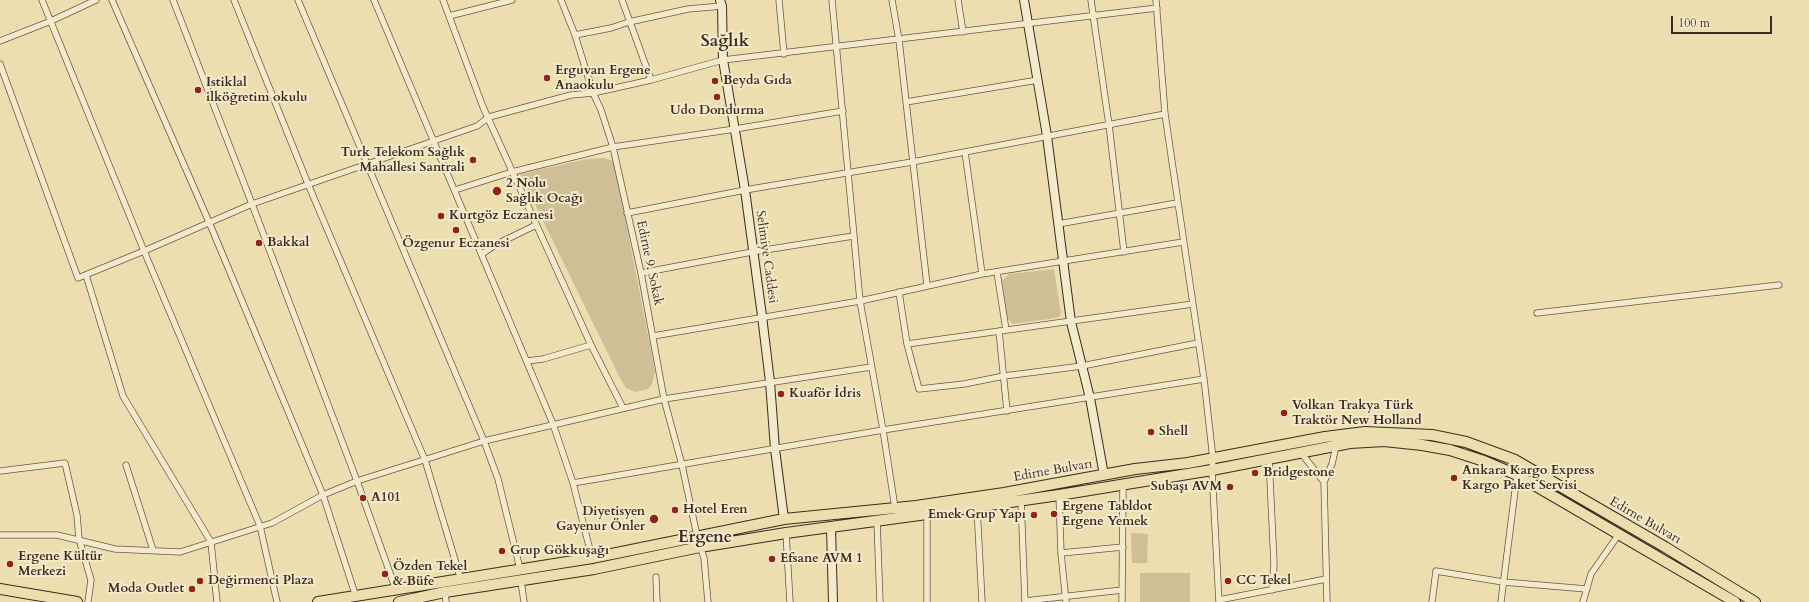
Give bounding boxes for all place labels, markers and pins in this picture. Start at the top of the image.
place label: Erguvan Ergene Anaokulu [555,63,651,94]
marker: Erguvan Ergene Anaokulu [542,73,552,83]
place label: Beyda Gıda [723,73,792,89]
place label: Istiklal ilköğretim okulu [206,75,308,106]
marker: Beyda Gıda [710,76,720,86]
marker: Istiklal ilköğretim okulu [193,85,203,95]
marker: Udo Dondurma [712,92,722,102]
place label: Udo Dondurma [670,103,764,119]
place label: Turk Telekom Sağlık Mahallesi Santrali [340,145,465,176]
marker: Turk Telekom Sağlık Mahallesi Santrali [468,155,478,165]
place label: 2 Nolu Sağlık Ocağı [506,176,583,207]
marker: 2 Nolu Sağlık Ocağı [491,185,503,197]
place label: Kurtgöz Eczanesi [449,208,553,224]
marker: Kurtgöz Eczanesi [436,211,446,221]
marker: Özgenur Eczanesi [451,225,461,235]
place label: Bakkal [267,235,309,251]
place label: Özgenur Eczanesi [402,236,510,252]
marker: Bakkal [254,238,264,248]
place label: Kuaför İdris [789,386,861,402]
marker: Kuaför İdris [776,389,786,399]
place label: Volkan Trakya Türk Traktör New Holland [1292,398,1422,429]
marker: Volkan Trakya Türk Traktör New Holland [1279,408,1289,418]
place label: Shell [1159,424,1188,440]
marker: Shell [1146,427,1156,437]
place label: Ankara Kargo Express Kargo Paket Servisi [1462,463,1594,494]
place label: Bridgestone [1263,465,1335,481]
marker: Bridgestone [1250,468,1260,478]
marker: Ankara Kargo Express Kargo Paket Servisi [1449,473,1459,483]
place label: Subaşı AVM [1151,479,1222,495]
marker: Subaşı AVM [1225,482,1235,492]
place label: A101 [371,490,401,506]
marker: A101 [358,493,368,503]
place label: Ergene Tabldot Ergene Yemek [1062,499,1152,530]
place label: Hotel Eren [683,502,748,518]
place label: Diyetisyen Gayenur Önler [556,504,645,535]
marker: Hotel Eren [670,505,680,515]
place label: Emek Grup Yapı [928,507,1026,523]
marker: Ergene Tabldot Ergene Yemek [1049,509,1059,519]
marker: Emek Grup Yapı [1029,510,1039,520]
marker: Diyetisyen Gayenur Önler [648,513,660,525]
place label: Grup Gökkuşağı [510,543,609,559]
marker: Grup Gökkuşağı [497,546,507,556]
place label: Ergene Kültür Merkezi [18,549,103,580]
place label: Efsane AVM 1 [780,551,863,567]
marker: Efsane AVM 1 [767,554,777,564]
marker: Ergene Kültür Merkezi [5,559,15,569]
place label: Özden Tekel & Büfe [393,559,467,590]
marker: Özden Tekel & Büfe [380,569,390,579]
place label: Değirmenci Plaza [208,573,314,589]
place label: CC Tekel [1236,573,1291,589]
marker: Değirmenci Plaza [195,576,205,586]
marker: CC Tekel [1223,576,1233,586]
place label: Moda Outlet [108,581,184,597]
marker: Moda Outlet [187,584,197,594]

